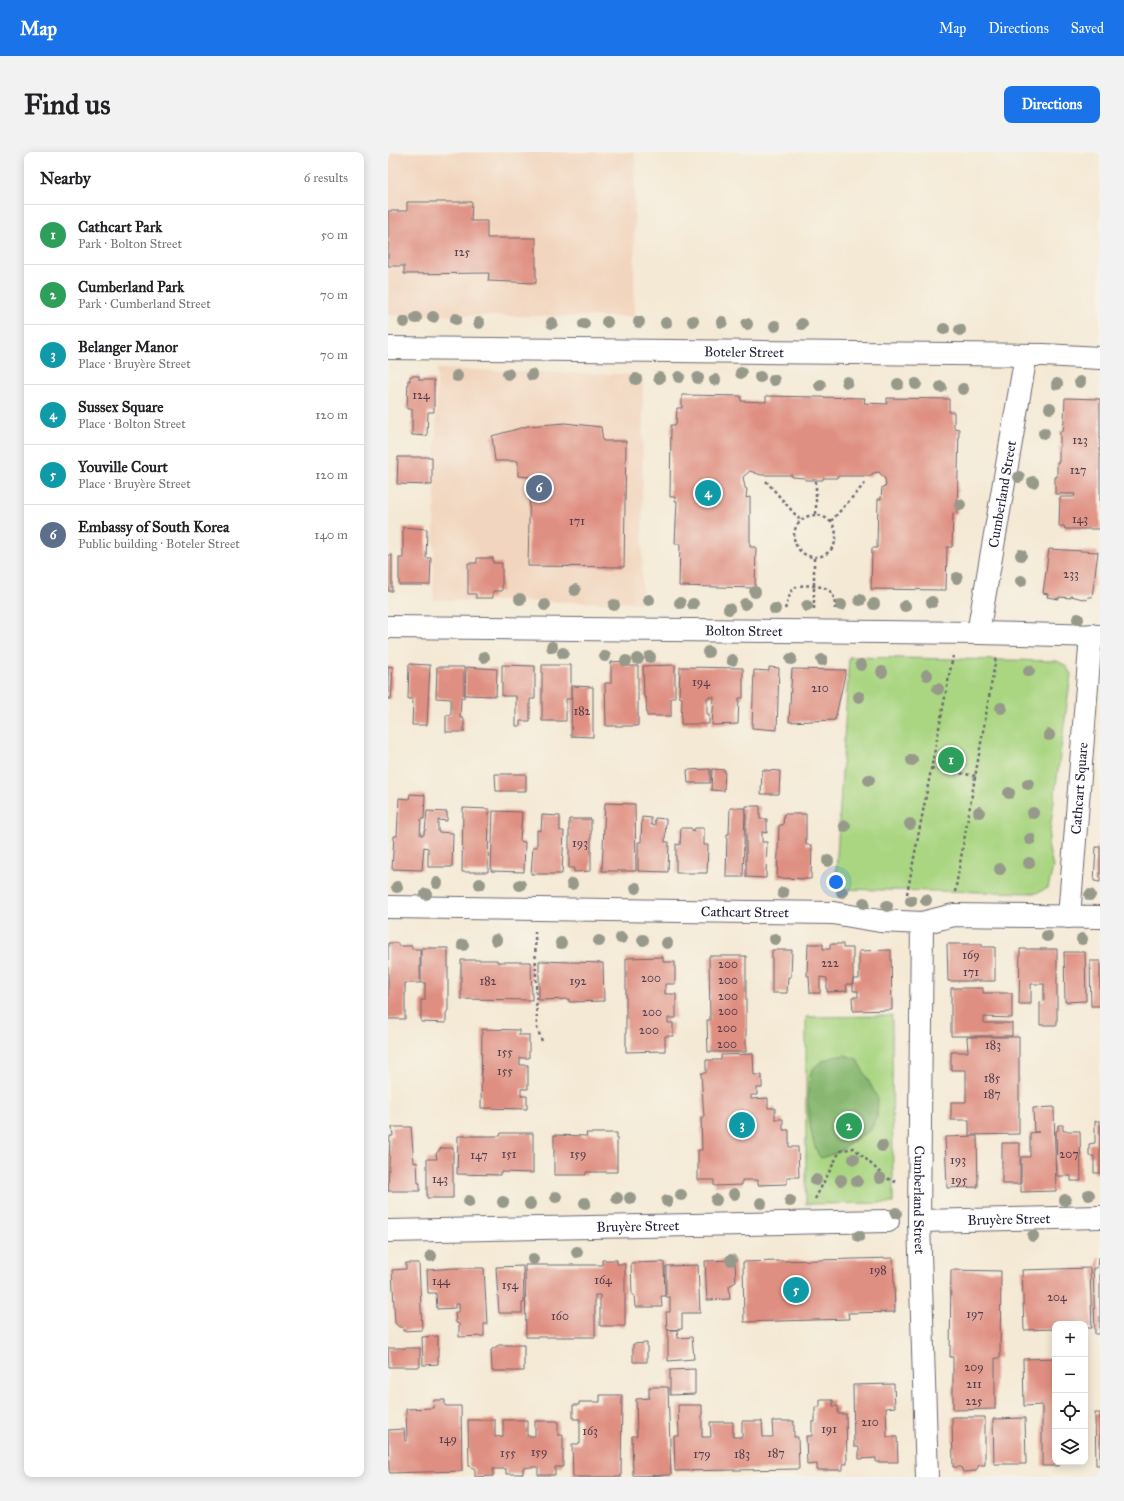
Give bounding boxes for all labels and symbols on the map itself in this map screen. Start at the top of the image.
house number: 125 [454,245,470,259]
street label: Boteler Street [704,343,784,361]
house number: 124 [412,388,430,402]
house number: 123 [1072,433,1088,447]
street label: Cumberland Street [984,439,1020,549]
house number: 127 [1070,463,1086,477]
pin: 6 [526,473,552,503]
pin: 4 [695,478,721,508]
house number: 143 [1072,512,1088,526]
house number: 171 [569,514,585,528]
house number: 233 [1063,567,1079,581]
street label: Bolton Street [705,622,783,640]
house number: 194 [692,675,710,689]
house number: 210 [811,681,829,695]
house number: 182 [573,704,591,718]
street label: Cathcart Square [1067,741,1091,835]
pin: 1 [938,745,964,775]
house number: 193 [572,836,588,850]
your location [826,872,846,892]
street label: Cathcart Street [701,903,789,921]
house number: 169 [962,948,980,962]
house number: 222 [821,956,839,970]
house number: 200 [718,957,738,971]
house number: 171 [963,965,979,979]
house number: 200 [641,971,661,985]
house number: 200 [718,973,738,987]
house number: 182 [479,974,497,988]
house number: 192 [569,974,587,988]
house number: 200 [718,989,738,1003]
house number: 200 [718,1004,738,1018]
house number: 200 [642,1005,662,1019]
house number: 200 [717,1021,737,1035]
house number: 200 [639,1023,659,1037]
house number: 200 [717,1037,737,1051]
house number: 183 [985,1038,1001,1052]
house number: 155 [497,1045,513,1059]
house number: 155 [497,1064,513,1078]
house number: 185 [984,1071,1001,1085]
house number: 187 [983,1087,1001,1101]
pin: 3 [729,1110,755,1140]
pin: 2 [836,1111,862,1141]
street label: Cumberland Street [910,1146,929,1255]
house number: 151 [502,1147,517,1161]
house number: 159 [570,1147,586,1161]
house number: 207 [1059,1147,1079,1161]
house number: 147 [470,1148,488,1162]
house number: 193 [950,1153,966,1167]
house number: 143 [432,1172,448,1186]
house number: 195 [951,1173,968,1187]
street label: Bruyère Street [967,1210,1051,1228]
street label: Bruyère Street [596,1217,680,1235]
house number: 198 [869,1263,887,1277]
house number: 164 [594,1273,612,1287]
house number: 144 [432,1274,450,1288]
pin: 5 [783,1275,809,1305]
house number: 154 [502,1278,519,1292]
house number: 204 [1047,1290,1067,1304]
house number: 197 [966,1307,984,1321]
house number: 160 [551,1309,569,1323]
house number: 209 [964,1360,984,1374]
house number: 211 [966,1377,982,1391]
house number: 225 [965,1394,983,1408]
house number: 210 [861,1415,879,1429]
house number: 191 [821,1422,837,1436]
house number: 163 [582,1424,598,1438]
house number: 149 [439,1432,457,1446]
house number: 159 [531,1445,547,1459]
house number: 155 [500,1446,516,1460]
house number: 187 [767,1446,785,1460]
house number: 179 [693,1447,711,1461]
house number: 183 [734,1447,750,1461]

